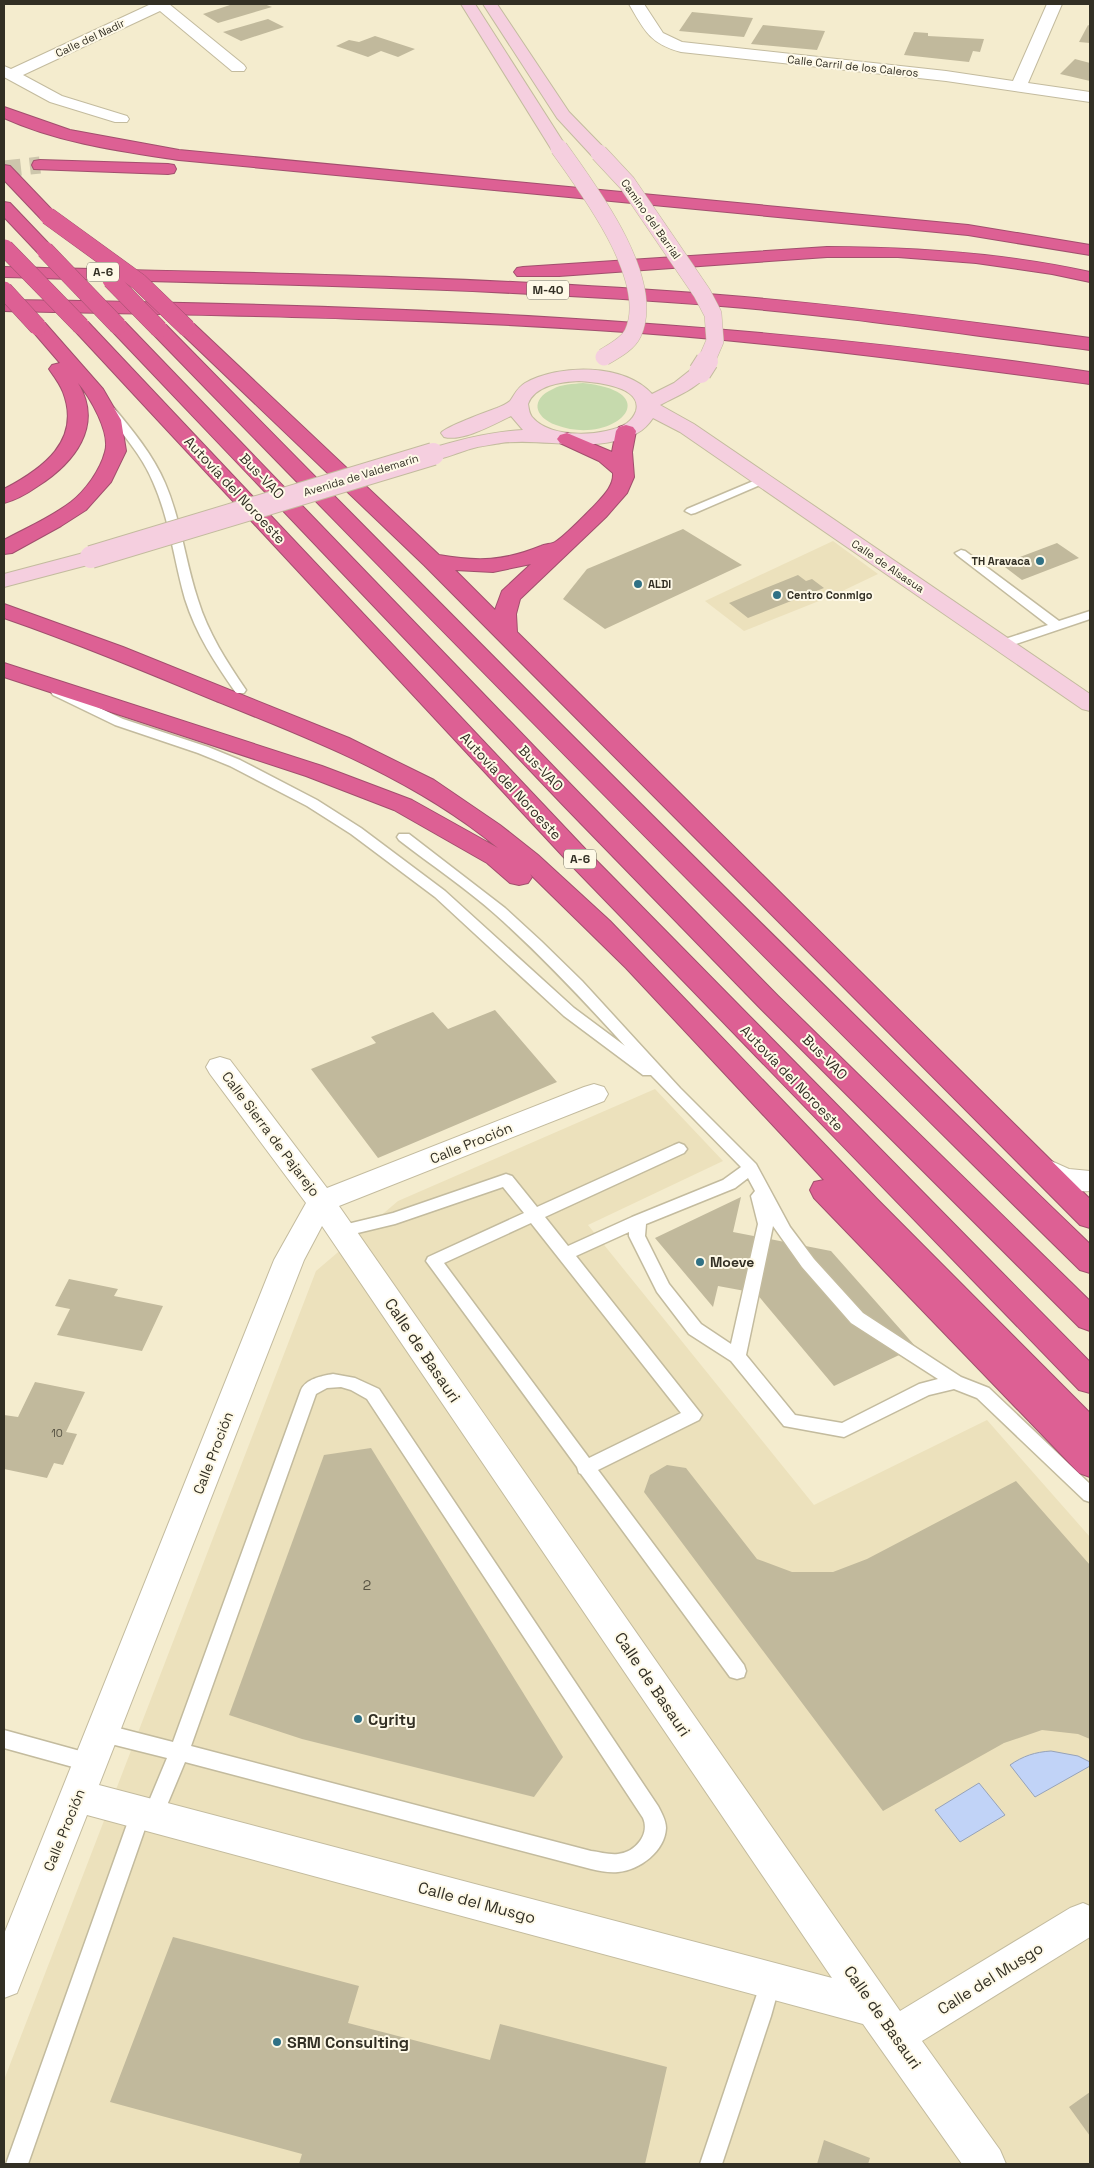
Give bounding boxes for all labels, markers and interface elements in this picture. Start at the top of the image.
street label: Calle del Nadir [53,16,127,60]
street label: Calle Carril de los Caleros [787,52,919,80]
street label: Camino del Barrial [618,176,684,262]
road number: A-6 [87,262,119,282]
road number: M-40 [527,280,569,300]
street label: Autovía del Noroeste [181,432,289,548]
street label: Bus-VAO [236,449,288,503]
street label: Avenida de Valdemarín [302,451,420,499]
street label: Calle de Alsasua [849,536,928,596]
place label: TH Aravaca [971,554,1031,568]
marker: TH Aravaca [1034,555,1046,567]
place label: ALDI [648,577,671,591]
marker: ALDI [632,578,644,590]
place label: Centro Conmigo [787,588,873,602]
marker: Centro Conmigo [771,589,783,601]
street label: Autovía del Noroeste [457,728,565,844]
street label: Bus-VAO [515,741,567,795]
road number: A-6 [564,850,596,869]
street label: Autovía del Noroeste [737,1021,847,1135]
street label: Bus-VAO [799,1031,851,1083]
street label: Calle Sierra de Pajarejo [218,1068,324,1200]
street label: Calle Proción [427,1118,515,1168]
place label: Moeve [710,1253,754,1271]
marker: Moeve [694,1256,706,1268]
street label: Calle de Basauri [380,1294,465,1407]
street label: Calle Proción [189,1409,237,1497]
house number: 10 [51,1426,63,1440]
house number: 2 [363,1576,371,1594]
street label: Calle de Basauri [610,1628,695,1741]
place label: Cyrity [368,1709,416,1730]
marker: Cyrity [352,1713,364,1725]
street label: Calle Proción [39,1786,89,1874]
street label: Calle del Musgo [416,1877,538,1928]
street label: Calle del Musgo [933,1937,1047,2019]
street label: Calle de Basauri [839,1961,926,2073]
place label: SRM Consulting [287,2032,409,2053]
marker: SRM Consulting [271,2036,283,2048]

